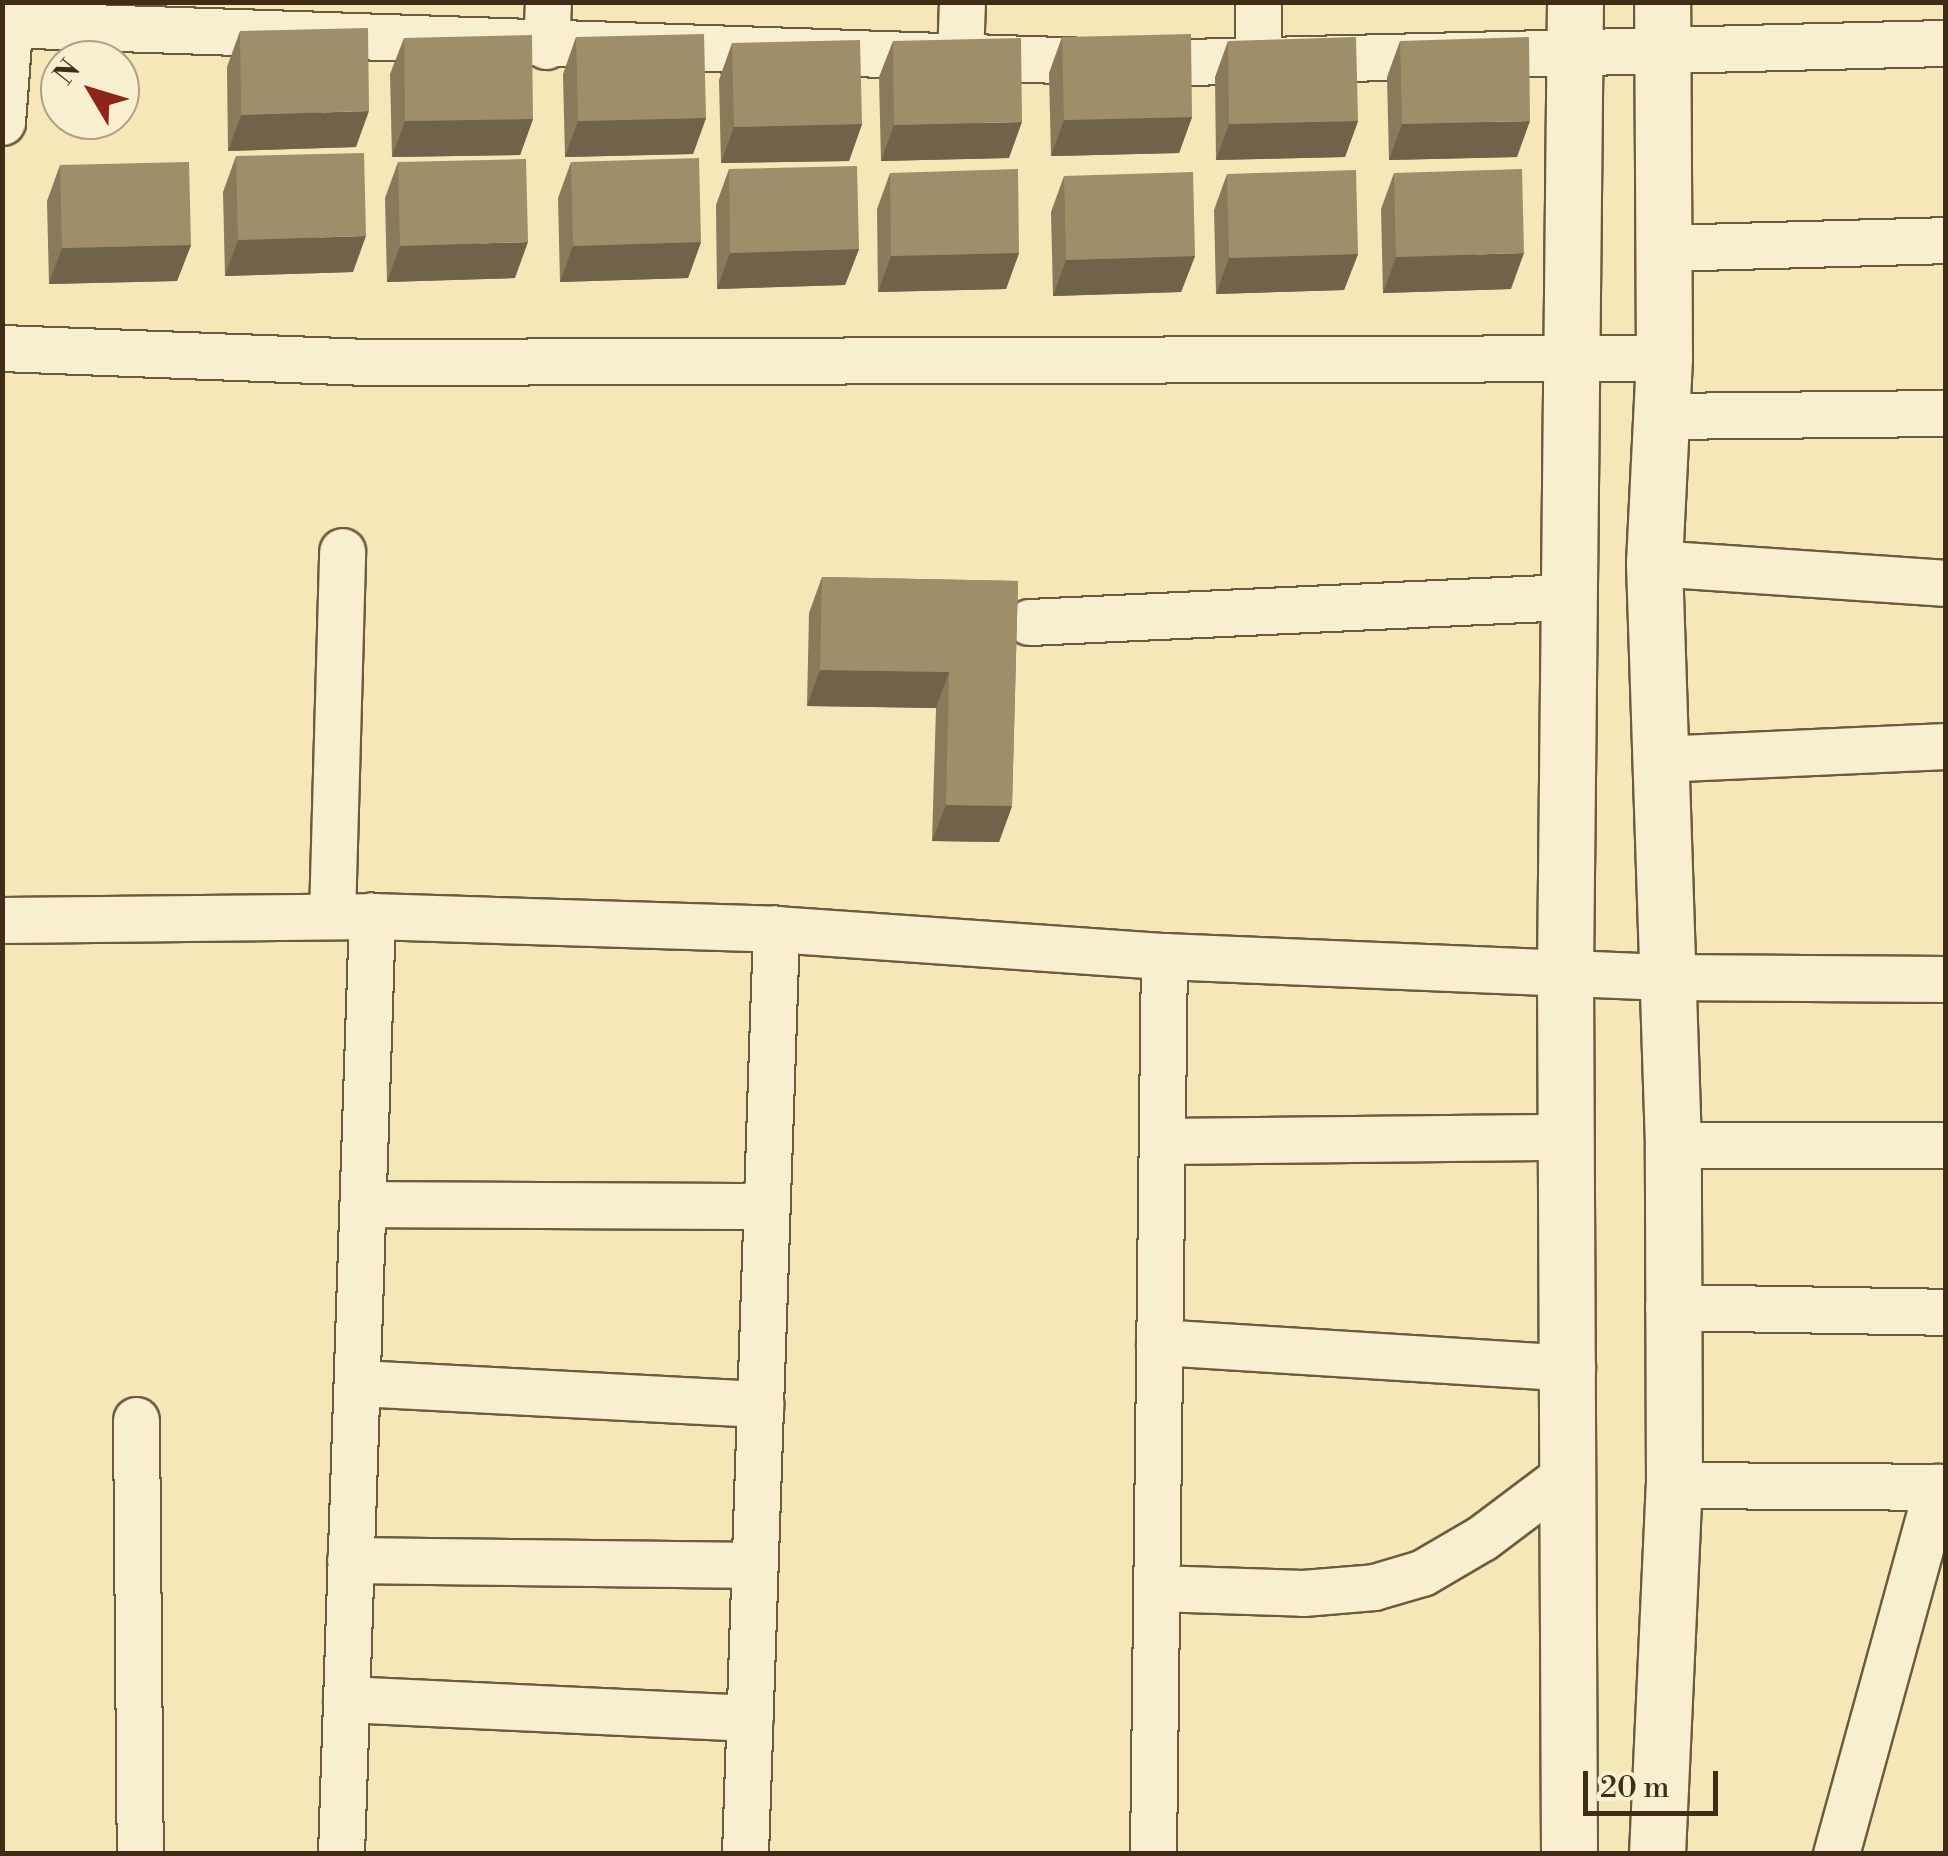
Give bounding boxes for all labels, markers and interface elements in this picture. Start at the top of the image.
north arrow [40,40,140,140]
text: N [47,53,88,92]
scale bar [1588,1751,1723,1813]
text: 20 m [1600,1769,1669,1807]

